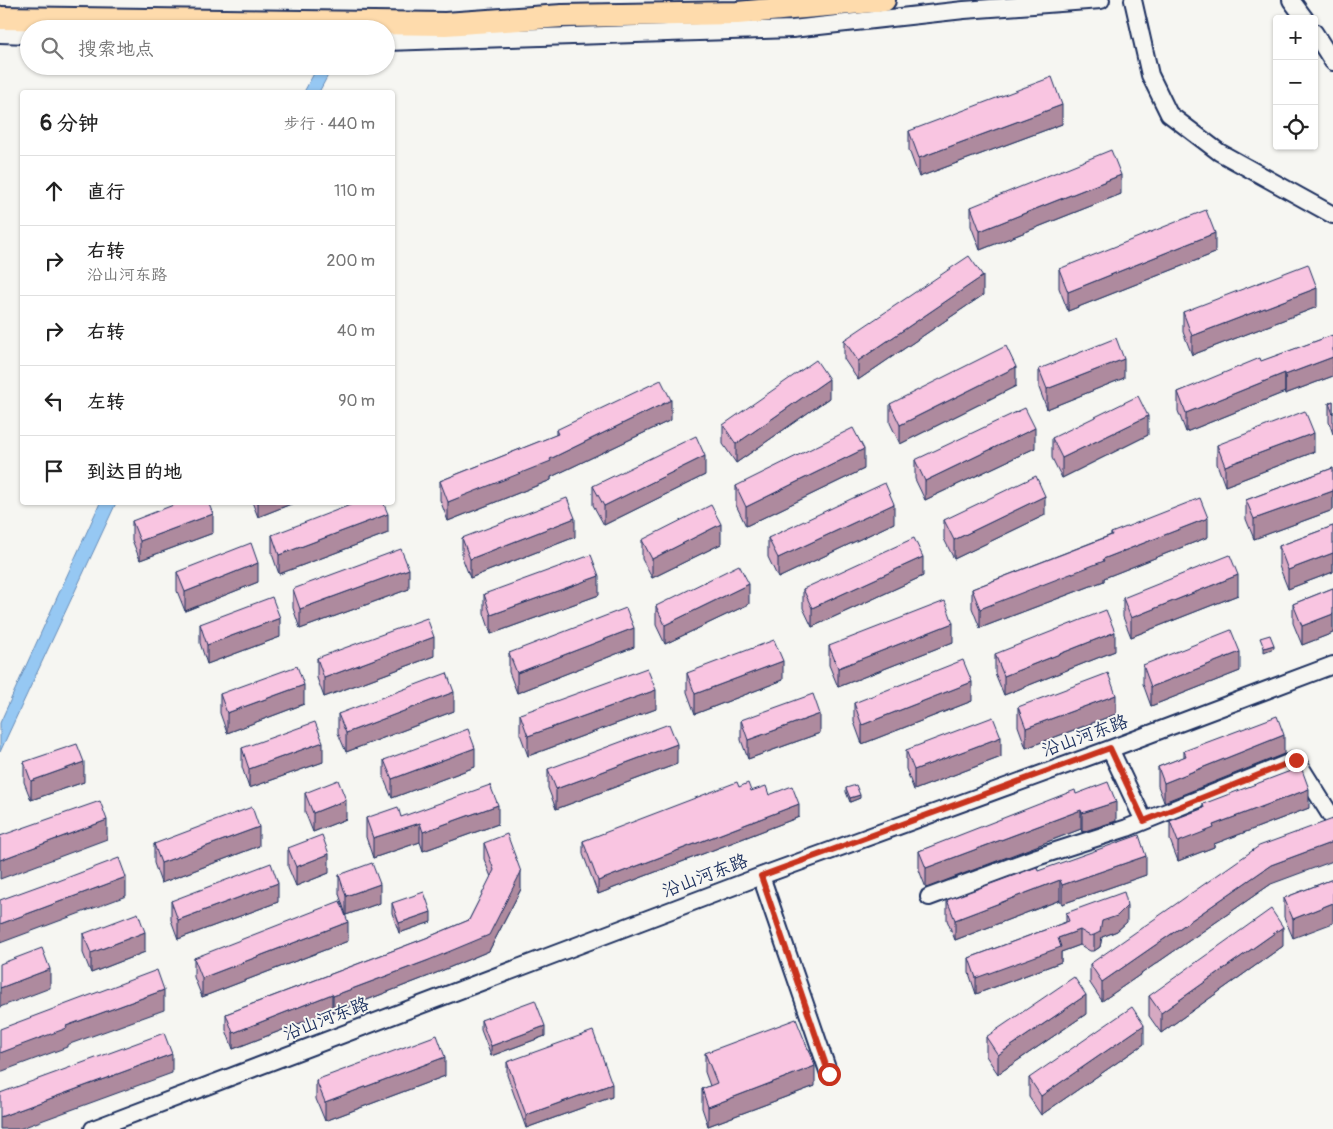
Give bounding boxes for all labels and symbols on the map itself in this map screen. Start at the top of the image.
street label: 沿山河东路 [1039,710,1131,762]
route end [1285,749,1308,772]
street label: 沿山河东路 [659,849,751,903]
street label: 沿山河东路 [280,992,372,1046]
route start [818,1063,841,1086]

